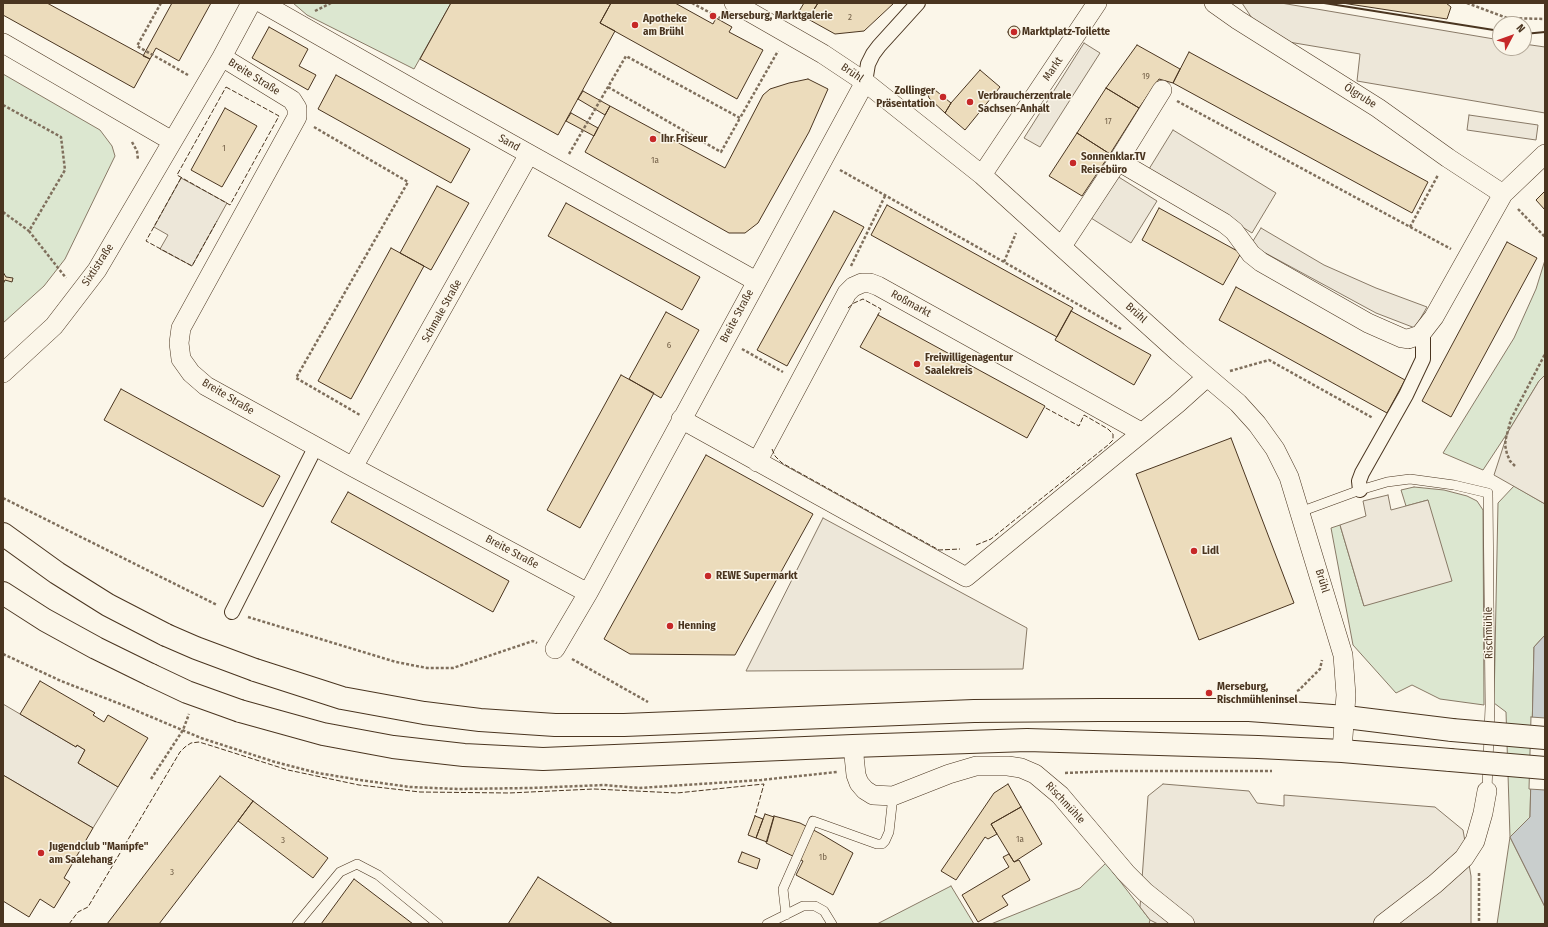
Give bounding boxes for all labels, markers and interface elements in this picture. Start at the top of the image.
place label: Merseburg, Marktgalerie [721,9,833,23]
marker: Merseburg, Marktgalerie [708,11,718,21]
place label: Apotheke am Brühl [643,12,687,38]
house number: 2 [848,12,852,22]
north arrow [1492,16,1532,56]
marker: Apotheke am Brühl [630,20,640,30]
text: N [1514,22,1528,35]
place label: Marktplatz-Toilette [1022,25,1110,39]
marker: Marktplatz-Toilette [1009,27,1019,37]
street label: Markt [1040,55,1066,83]
street label: Breite Straße [226,56,282,98]
street label: Brühl [838,61,866,85]
house number: 19 [1142,71,1150,81]
street label: Ölgrube [1341,81,1379,111]
place label: Zollinger Präsentation [876,84,935,110]
place label: Verbraucherzentrale Sachsen-Anhalt [978,89,1071,115]
marker: Zollinger Präsentation [938,92,948,102]
marker: Verbraucherzentrale Sachsen-Anhalt [965,97,975,107]
house number: 17 [1104,116,1112,126]
street label: Sand [496,132,522,154]
place label: Ihr Friseur [661,132,708,146]
marker: Ihr Friseur [648,134,658,144]
house number: 1 [222,143,226,153]
place label: Sonnenklar.TV Reisebüro [1081,150,1146,176]
house number: 1a [651,155,659,165]
marker: Sonnenklar.TV Reisebüro [1068,158,1078,168]
street label: Sixtistraße [79,241,117,289]
street label: Schmale Straße [419,277,465,345]
street label: Breite Straße [717,287,757,345]
street label: Roßmarkt [889,288,933,320]
street label: Brühl [1123,300,1149,326]
house number: 6 [667,340,671,350]
place label: Freiwilligenagentur Saalekreis [925,351,1013,377]
marker: Freiwilligenagentur Saalekreis [912,359,922,369]
street label: Breite Straße [200,376,256,418]
street label: Breite Straße [483,532,541,572]
place label: Lidl [1202,544,1219,558]
marker: Lidl [1189,546,1199,556]
street label: Brühl [1312,567,1332,595]
place label: REWE Supermarkt [716,569,798,583]
marker: REWE Supermarkt [703,571,713,581]
street label: Rischmühle [1482,607,1496,659]
place label: Henning [678,619,716,633]
marker: Henning [665,621,675,631]
place label: Merseburg, Rischmühleninsel [1217,680,1298,706]
marker: Merseburg, Rischmühleninsel [1204,688,1214,698]
street label: Rischmühle [1042,779,1088,827]
house number: 1a [1016,834,1024,844]
house number: 3 [281,835,285,845]
place label: Jugendclub "Mampfe" am Saalehang [49,840,148,866]
marker: Jugendclub "Mampfe" am Saalehang [36,848,46,858]
house number: 1b [819,852,827,862]
house number: 3 [170,867,174,877]

